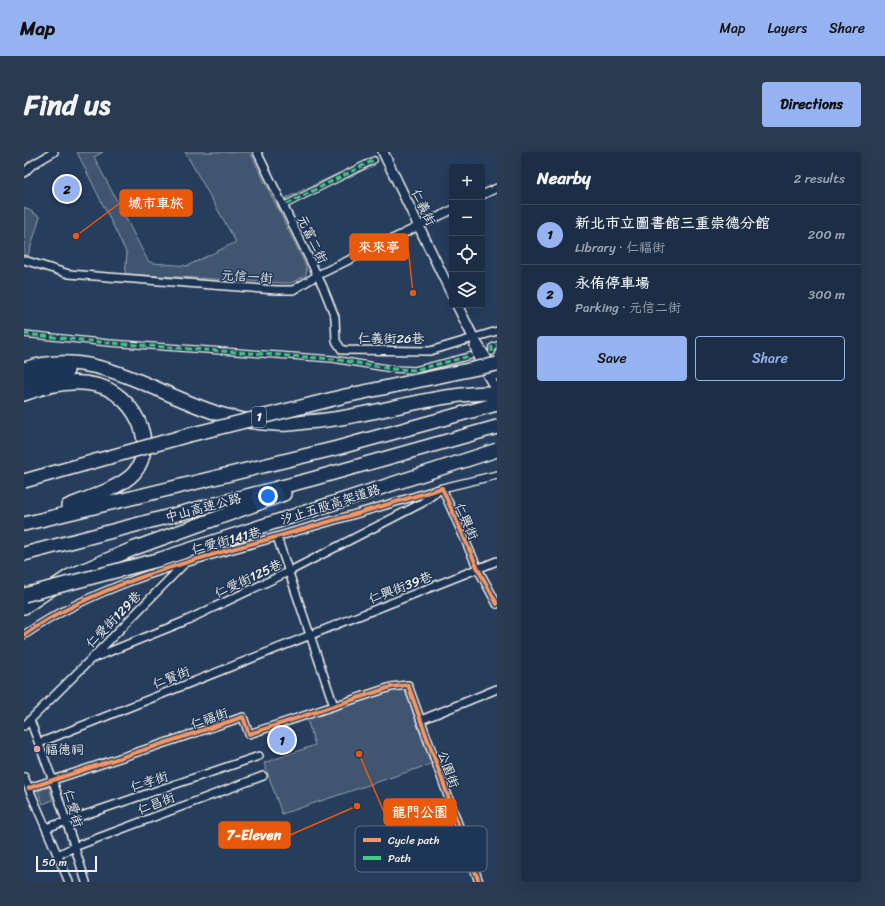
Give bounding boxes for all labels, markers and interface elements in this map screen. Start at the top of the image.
text: Map [20,12,55,45]
text: Map [720,16,745,41]
text: Layers [767,16,807,41]
text: Share [829,16,865,41]
text: Find us [24,80,111,129]
button: Directions [762,82,861,127]
text: Nearby [537,163,591,193]
map controls [449,164,485,308]
button: + [449,164,485,200]
text: 2 results [794,167,845,190]
pin: 2 [54,174,80,204]
street label: 仁義街 [405,185,442,230]
callout: 城市車旅 [120,190,192,216]
text: 城市車旅 [128,191,184,216]
button: − [449,200,485,236]
text: 新北市立圖書館三重崇德分館 [575,210,770,236]
street label: 元富二街 [291,211,334,268]
text: 1 [547,223,553,246]
text: 200 m [808,223,845,246]
callout: 來來亭 [350,234,408,260]
text: 來來亭 [358,235,400,260]
button: locate [449,236,485,272]
text: Library · 仁福街 [575,236,665,259]
street label: 元信一街 [220,263,274,290]
text: 永侑停車場 [575,270,650,296]
button: layers [449,272,485,308]
text: 2 [546,283,554,306]
text: 300 m [808,283,845,306]
text: Parking · 元信二街 [575,296,681,319]
street label: 仁義街26巷 [358,327,424,350]
button: Save [537,336,687,381]
button: Share [695,336,845,381]
road number: 1 [252,407,266,427]
street label: 汐止五股高架道路 [277,477,383,531]
street label: 中山高速公路 [162,486,244,529]
your location [258,486,278,506]
street label: 仁興街 [448,499,485,544]
street label: 仁愛街141巷 [189,520,264,561]
street label: 仁愛街125巷 [210,553,286,604]
street label: 仁興街39巷 [365,565,436,610]
street label: 仁愛街129巷 [80,585,147,654]
street label: 仁賢街 [149,660,194,695]
street label: 仁福街 [187,701,231,736]
pin: 1 [269,725,295,755]
place label: 福德祠 [45,738,84,761]
marker: 福德祠 [32,744,42,754]
street label: 公園街 [431,747,466,791]
street label: 仁孝街 [127,765,171,798]
street label: 仁愛街 [57,786,90,830]
street label: 仁昌街 [134,786,179,821]
callout: 龍門公園 [384,799,456,825]
text: 龍門公園 [392,800,448,825]
callout: 7-Eleven [219,822,290,848]
text: 7-Eleven [227,823,282,848]
legend [355,826,487,872]
text: Cycle path [388,831,440,850]
text: Path [388,849,411,868]
text: 50 m [42,853,67,872]
scale bar [36,854,97,873]

